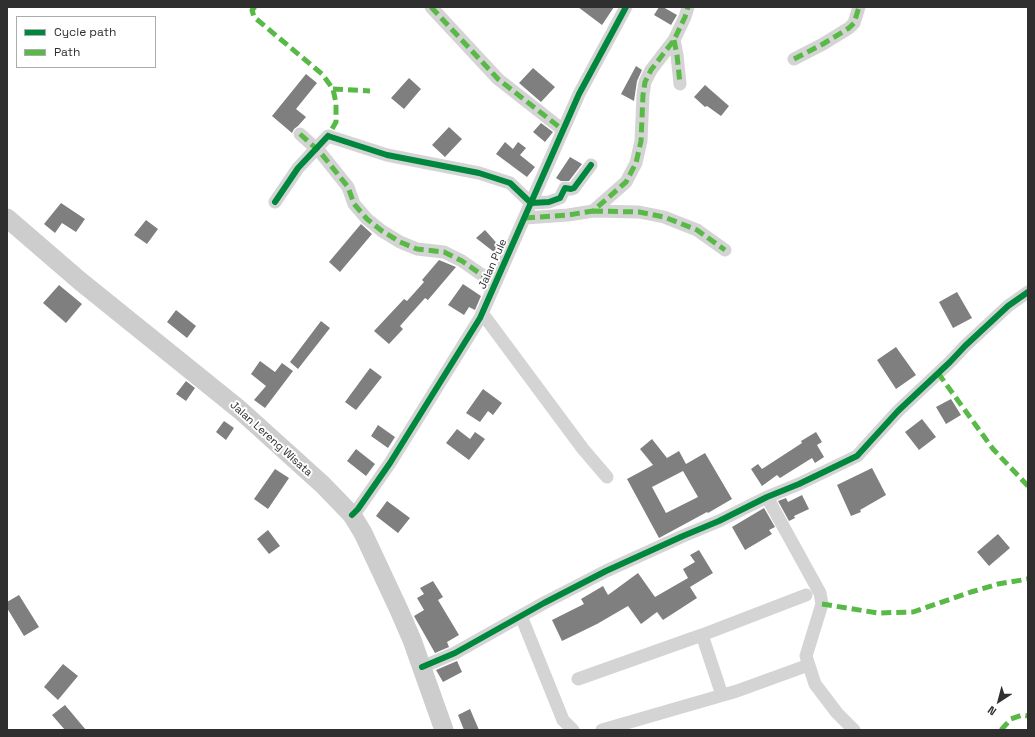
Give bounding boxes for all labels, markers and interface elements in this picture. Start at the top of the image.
legend [16,16,156,68]
text: Cycle path [54,24,116,40]
text: Path [54,44,80,60]
street label: Jalan Pule [476,237,510,291]
street label: Jalan Lereng Wisata [227,399,315,479]
north arrow [979,681,1019,721]
text: N [985,703,999,719]

